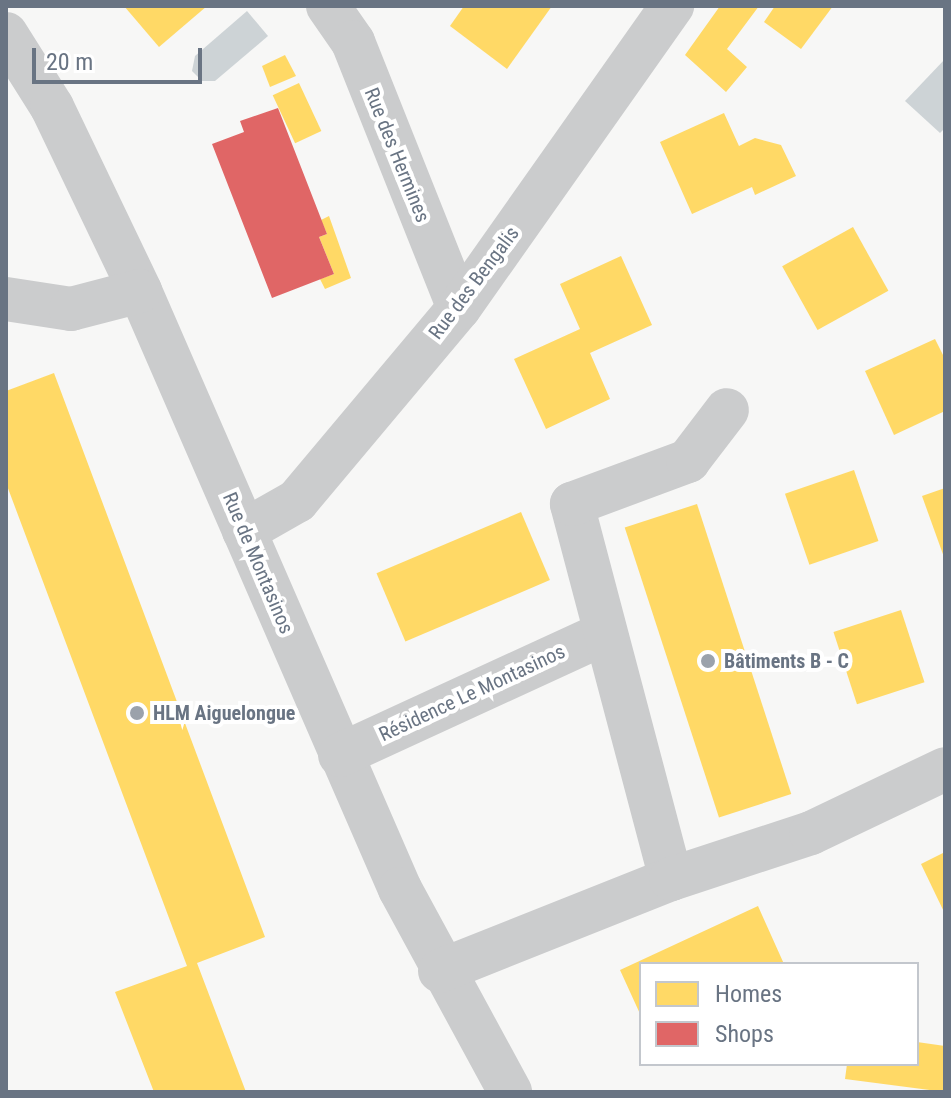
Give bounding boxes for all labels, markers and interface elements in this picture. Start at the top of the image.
scale bar [36,32,206,82]
text: 20 m [46,48,93,76]
street label: Rue des Hermines [359,84,435,226]
street label: Rue des Bengalis [424,222,524,344]
street label: Rue de Montasinos [217,489,299,637]
street label: Résidence Le Montasinos [375,639,569,747]
place label: Bâtiments B - C [724,649,849,673]
marker: Bâtiments B - C [699,652,717,670]
place label: HLM Aiguelongue [153,701,295,725]
marker: HLM Aiguelongue [128,704,146,722]
legend [639,962,919,1066]
text: Homes [715,980,782,1008]
text: Shops [715,1020,774,1048]

